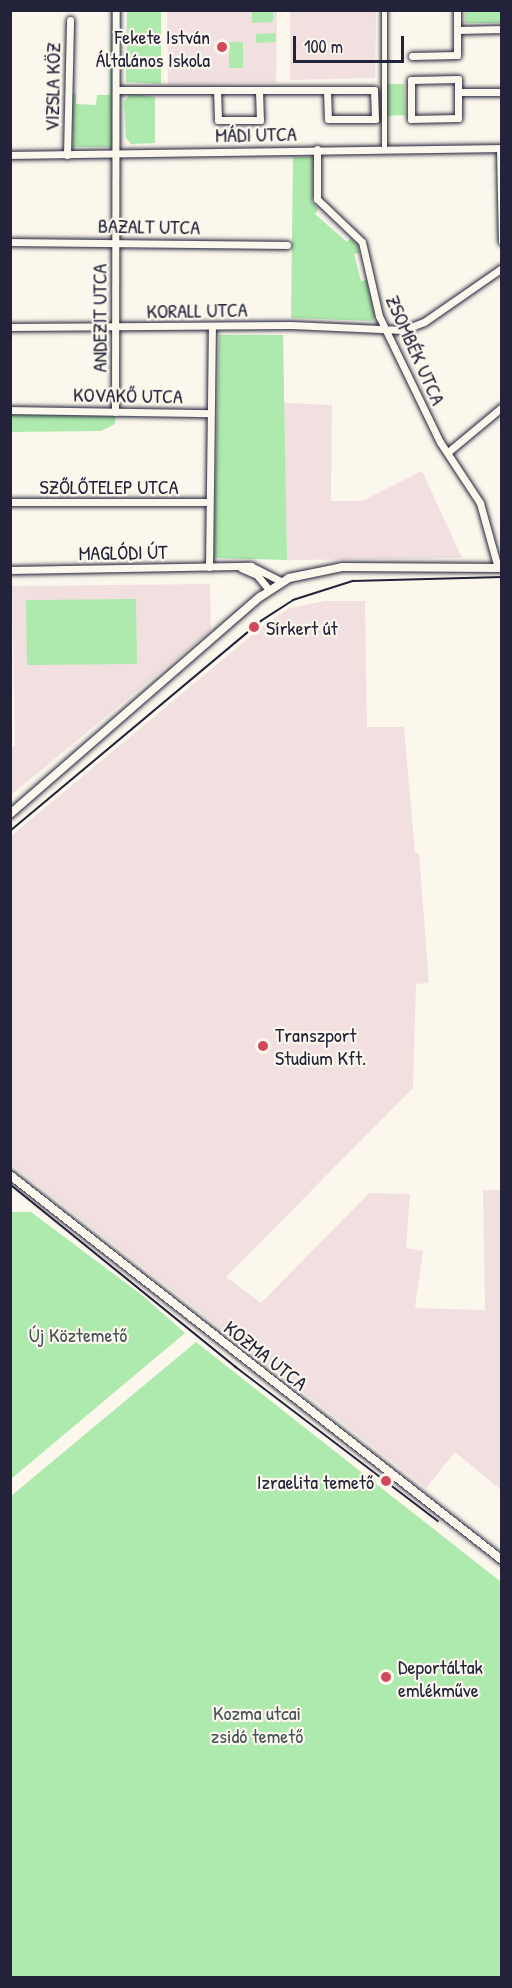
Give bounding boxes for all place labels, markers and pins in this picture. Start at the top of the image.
place label: Fekete István Általános Iskola [96,24,210,71]
marker: Fekete István Általános Iskola [215,40,229,54]
place label: Sírkert út [266,615,338,639]
marker: Sírkert út [247,620,261,634]
place label: Transzport Studium Kft. [275,1022,366,1069]
marker: Transzport Studium Kft. [256,1039,270,1053]
place label: Izraelita temető [257,1469,374,1493]
marker: Izraelita temető [379,1474,393,1488]
place label: Deportáltak emlékműve [398,1654,483,1701]
marker: Deportáltak emlékműve [379,1670,393,1684]

